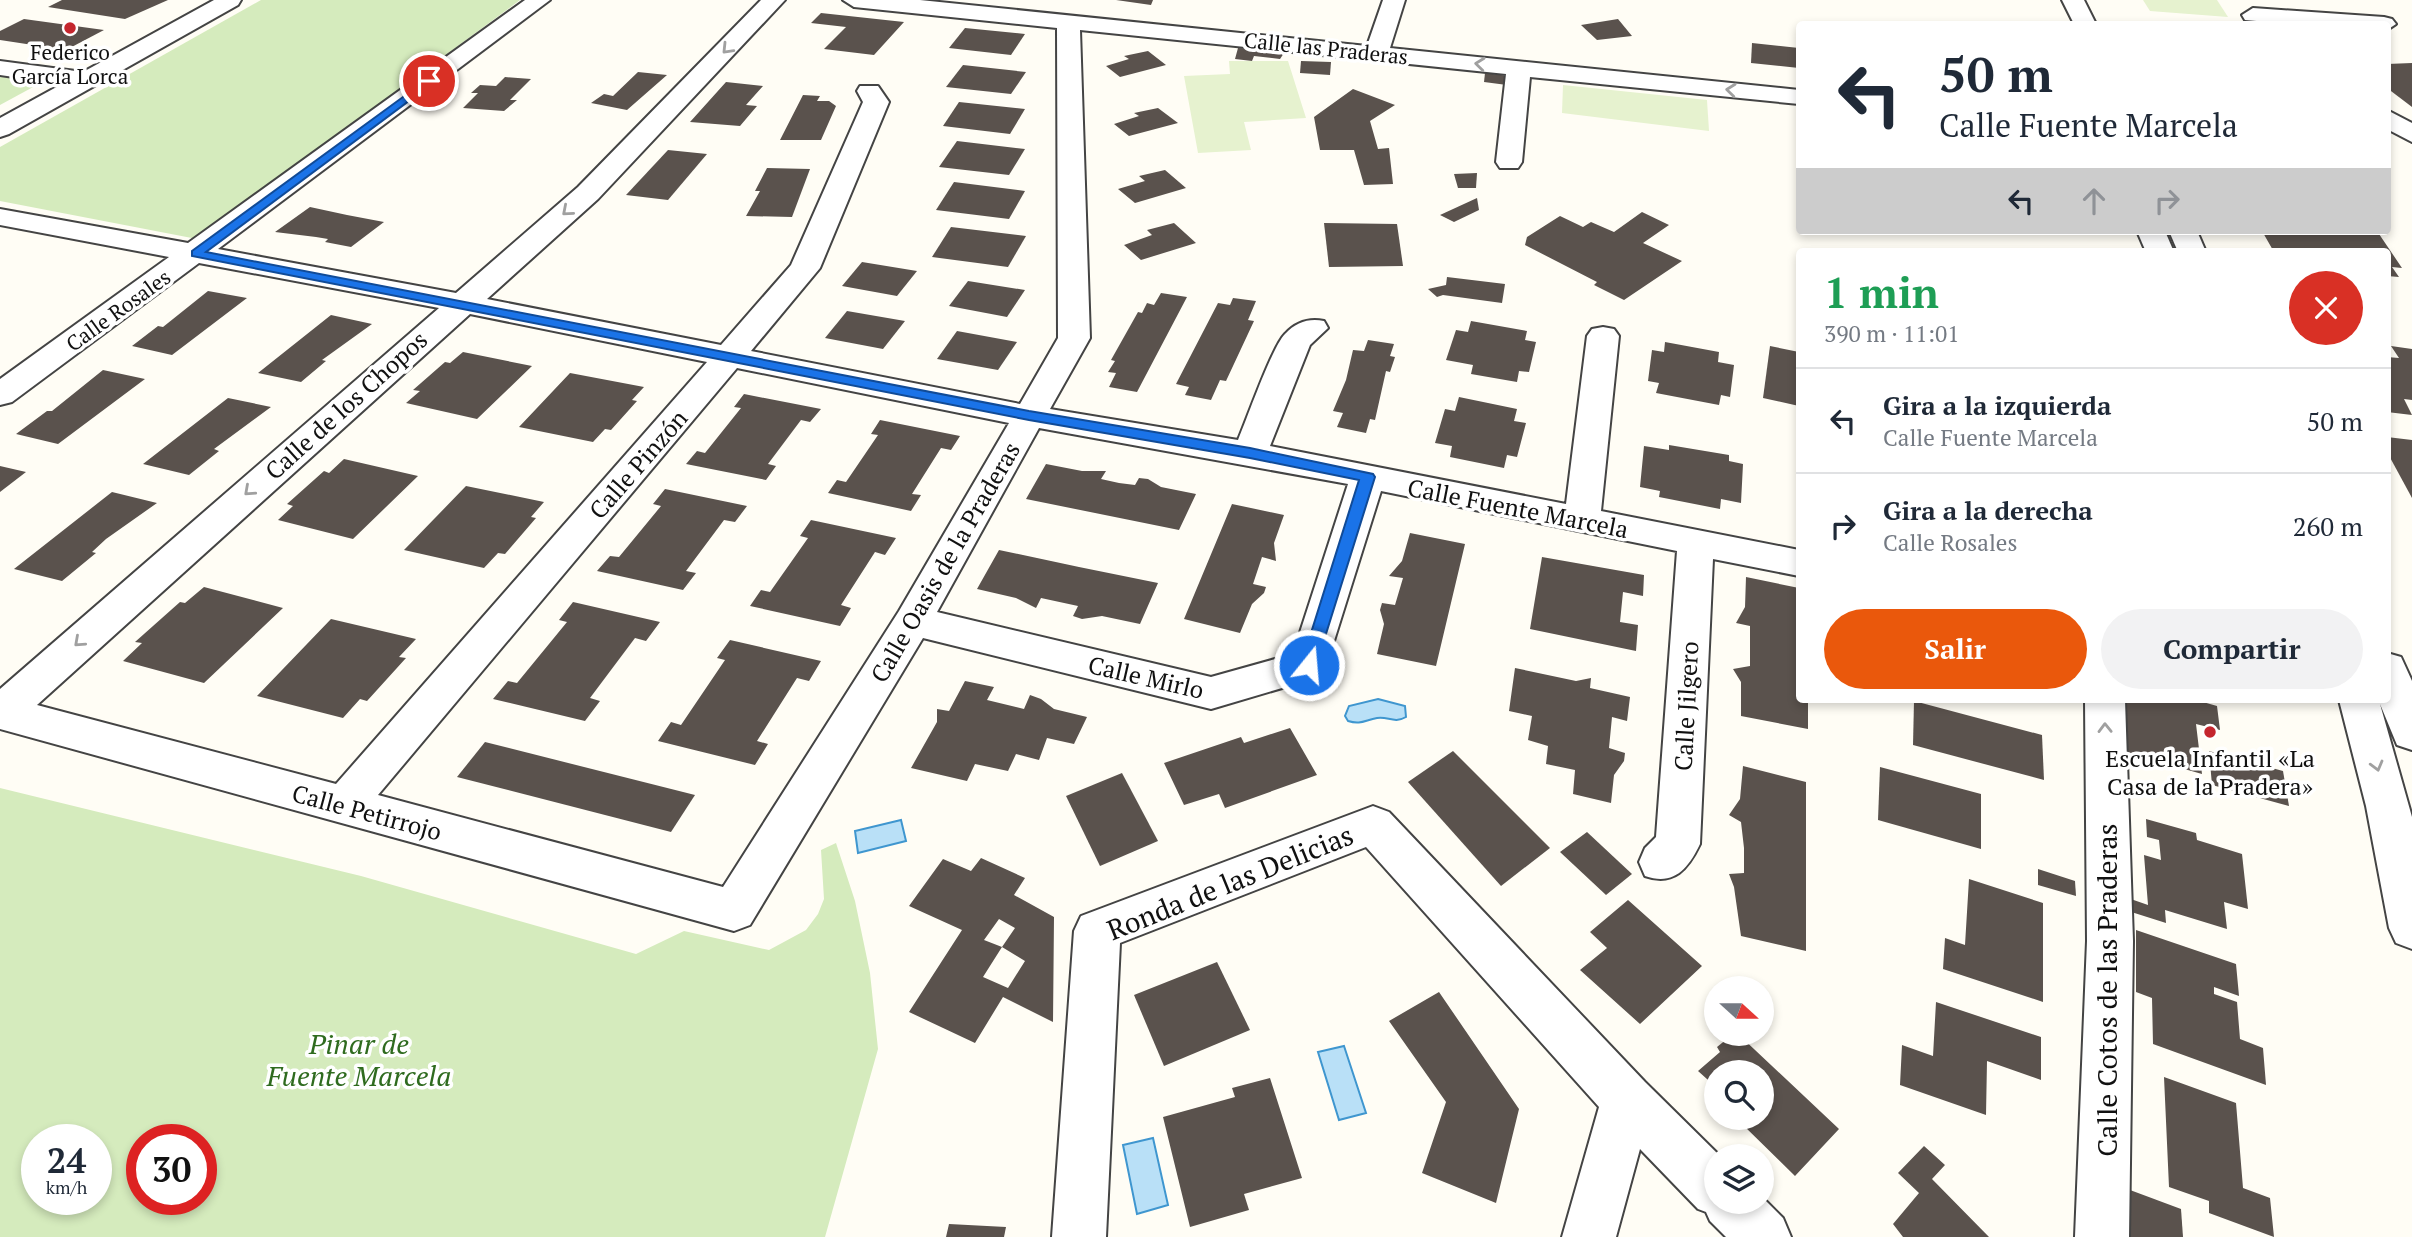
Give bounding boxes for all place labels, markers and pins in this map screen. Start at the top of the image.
marker: Federico García Lorca [62,20,78,36]
place label: Federico García Lorca [12,38,129,90]
pin [399,51,459,111]
marker: Escuela Infantil «La Casa de la Pradera» [2202,724,2218,740]
place label: Escuela Infantil «La Casa de la Pradera» [2105,742,2315,802]

